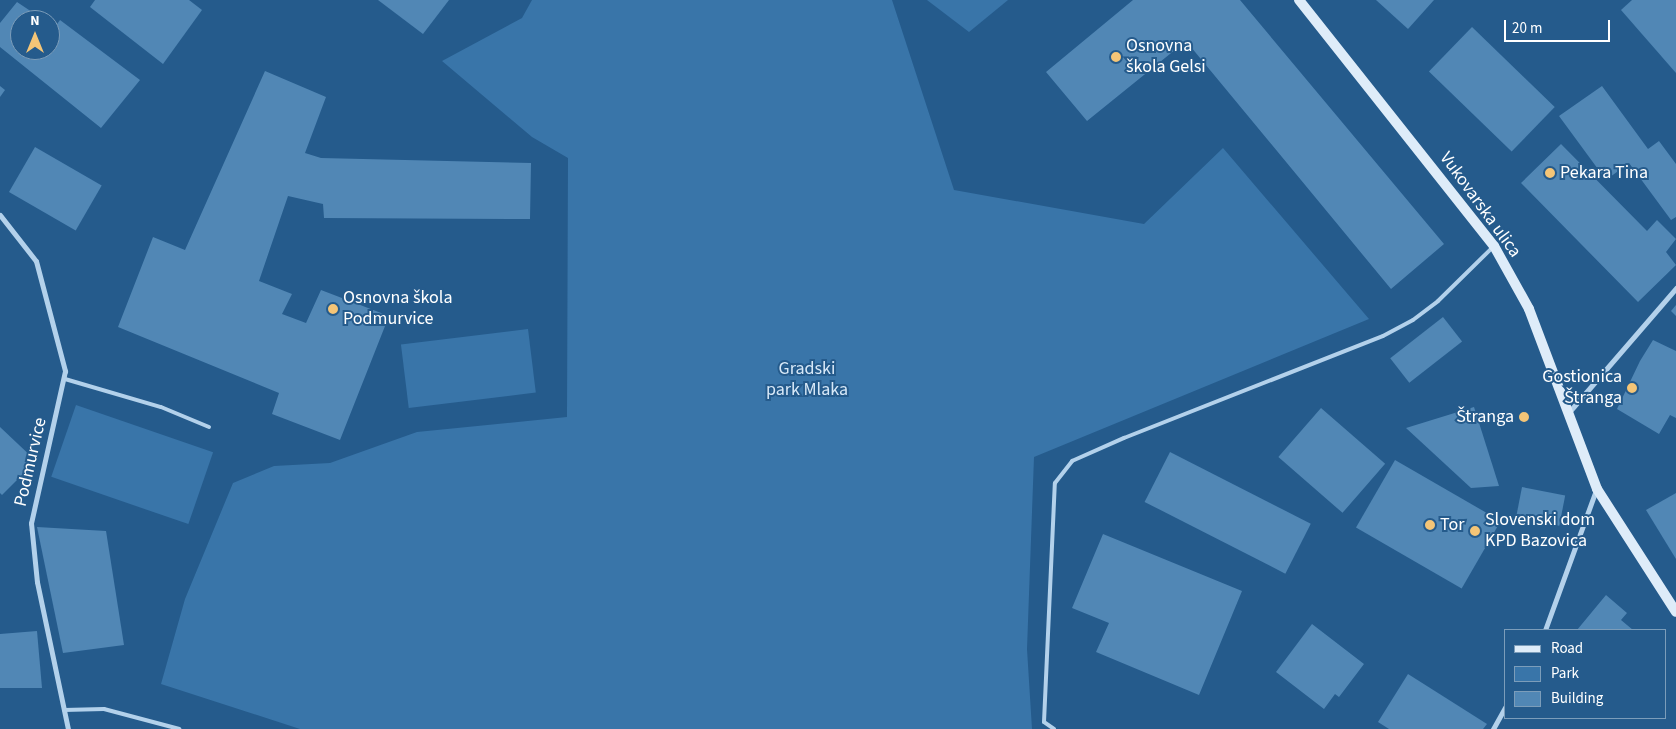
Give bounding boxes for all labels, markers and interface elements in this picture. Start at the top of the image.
north arrow [10,10,60,60]
scale bar [1506,10,1612,42]
text: N [30,11,40,31]
text: 20 m [1512,18,1542,39]
place label: Osnovna škola Gelsi [1126,36,1206,78]
marker: Osnovna škola Gelsi [1110,51,1122,63]
street label: Vukovarska ulica [1435,148,1525,262]
place label: Pekara Tina [1560,162,1648,184]
marker: Pekara Tina [1544,167,1556,179]
place label: Osnovna škola Podmurvice [343,288,452,330]
marker: Osnovna škola Podmurvice [327,303,339,315]
park label: Gradski park Mlaka [766,359,848,402]
place label: Gostionica Štranga [1542,367,1622,409]
marker: Gostionica Štranga [1626,382,1638,394]
place label: Štranga [1456,406,1514,428]
marker: Štranga [1518,411,1530,423]
street label: Podmurvice [10,415,52,509]
place label: Slovenski dom KPD Bazovica [1485,510,1595,552]
place label: Tor [1440,514,1464,536]
marker: Tor [1424,519,1436,531]
marker: Slovenski dom KPD Bazovica [1469,525,1481,537]
legend [1504,629,1666,719]
text: Road [1551,638,1583,659]
text: Park [1551,663,1579,684]
text: Building [1551,688,1603,709]

